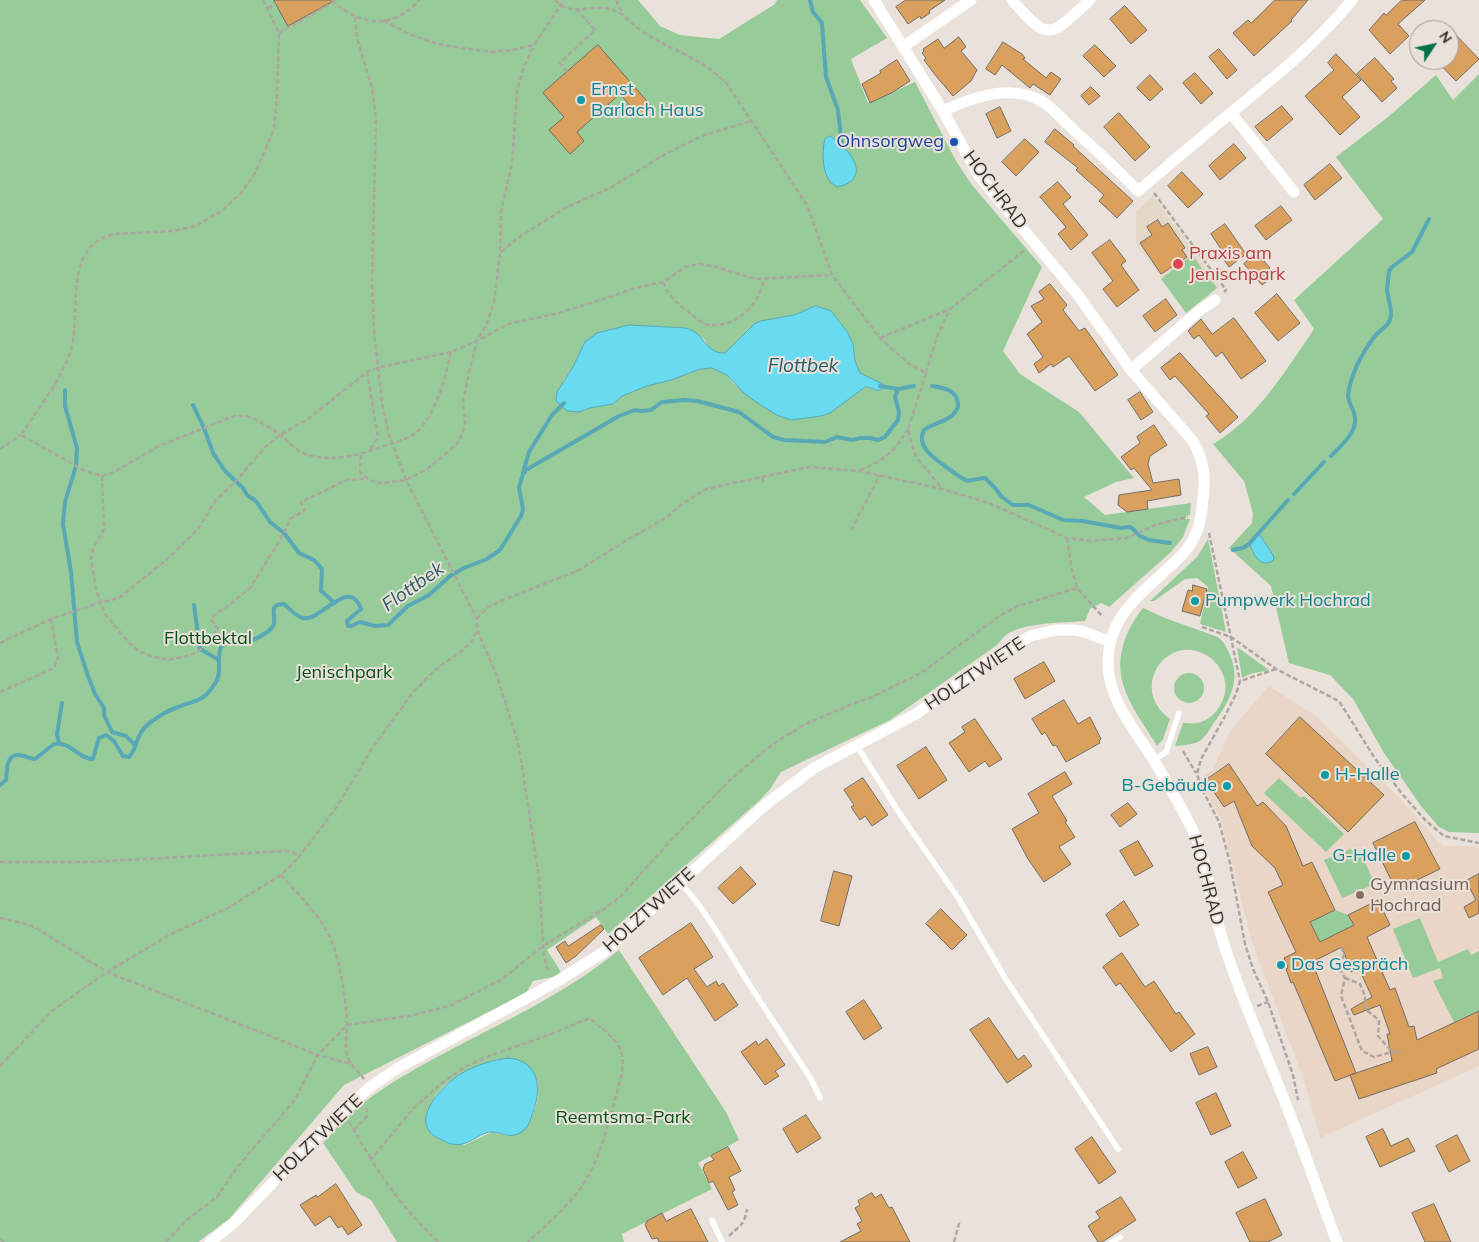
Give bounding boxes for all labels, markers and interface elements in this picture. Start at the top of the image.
north arrow [1409,20,1459,70]
text: N [1435,28,1456,47]
place label: Ernst Barlach Haus [591,79,704,122]
marker: Ernst Barlach Haus [575,94,587,106]
place label: Ohnsorgweg [836,131,944,153]
marker: Ohnsorgweg [948,136,960,148]
street label: HOCHRAD [958,146,1032,234]
place label: Praxis am Jenischpark [1189,243,1285,286]
marker: Praxis am Jenischpark [1171,257,1185,271]
water label: Flottbek [768,355,838,377]
water label: Flottbek [378,557,448,617]
place label: Pumpwerk Hochrad [1205,590,1371,612]
marker: Pumpwerk Hochrad [1189,595,1201,607]
park label: Flottbektal [164,628,252,650]
street label: HOLZTWIETE [921,633,1029,715]
park label: Jenischpark [296,662,392,684]
place label: H-Halle [1335,764,1399,786]
marker: H-Halle [1319,769,1331,781]
place label: B-Gebäude [1122,775,1217,797]
marker: B-Gebäude [1221,780,1233,792]
street label: HOCHRAD [1184,832,1228,928]
place label: G-Halle [1332,845,1396,867]
marker: G-Halle [1400,850,1412,862]
street label: HOLZTWIETE [599,863,699,957]
place label: Gymnasium Hochrad [1370,874,1469,916]
marker: Gymnasium Hochrad [1354,889,1366,901]
place label: Das Gespräch [1291,954,1408,976]
marker: Das Gespräch [1275,959,1287,971]
street label: HOLZTWIETE [269,1090,367,1186]
park label: Reemtsma-Park [555,1107,691,1129]

